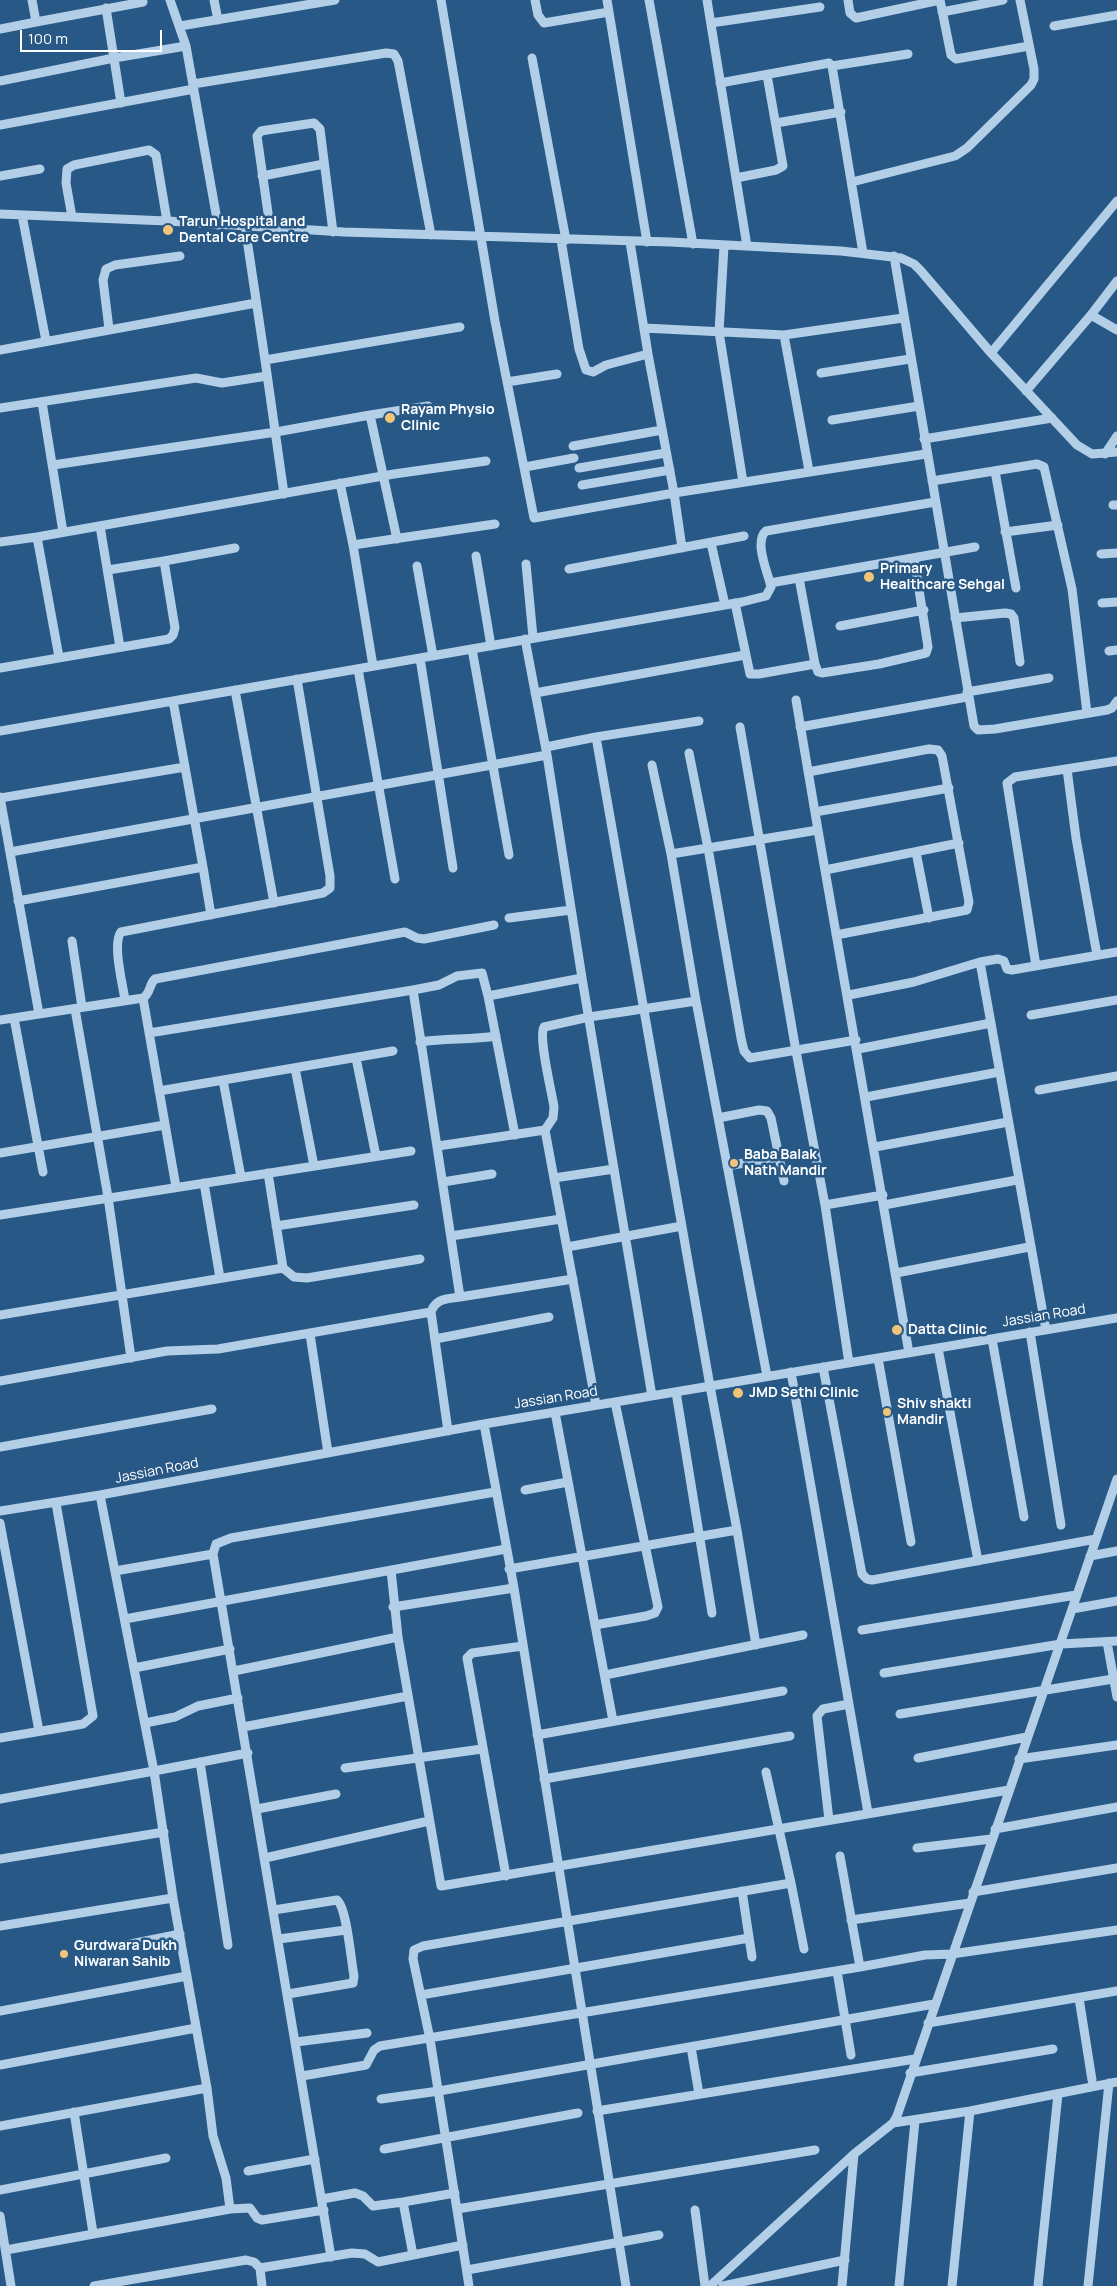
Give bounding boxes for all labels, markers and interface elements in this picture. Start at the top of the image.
scale bar [22,20,165,52]
text: 100 m [28,28,68,49]
place label: Tarun Hospital and Dental Care Centre [179,214,309,246]
marker: Tarun Hospital and Dental Care Centre [161,223,175,237]
place label: Rayam Physio Clinic [401,402,495,434]
marker: Rayam Physio Clinic [383,411,397,425]
place label: Primary Healthcare Sehgal [880,561,1005,594]
marker: Primary Healthcare Sehgal [862,570,876,584]
place label: Baba Balak Nath Mandir [744,1147,827,1180]
marker: Baba Balak Nath Mandir [728,1157,740,1169]
street label: Jassian Road [1001,1301,1087,1331]
place label: Datta Clinic [908,1322,987,1338]
marker: Datta Clinic [890,1323,904,1337]
street label: Jassian Road [513,1383,599,1413]
place label: JMD Sethi Clinic [749,1385,859,1401]
marker: JMD Sethi Clinic [731,1386,745,1400]
place label: Shiv shakti Mandir [897,1396,971,1428]
marker: Shiv shakti Mandir [881,1406,893,1418]
street label: Jassian Road [114,1455,200,1487]
place label: Gurdwara Dukh Niwaran Sahib [74,1938,177,1970]
marker: Gurdwara Dukh Niwaran Sahib [58,1948,70,1960]

